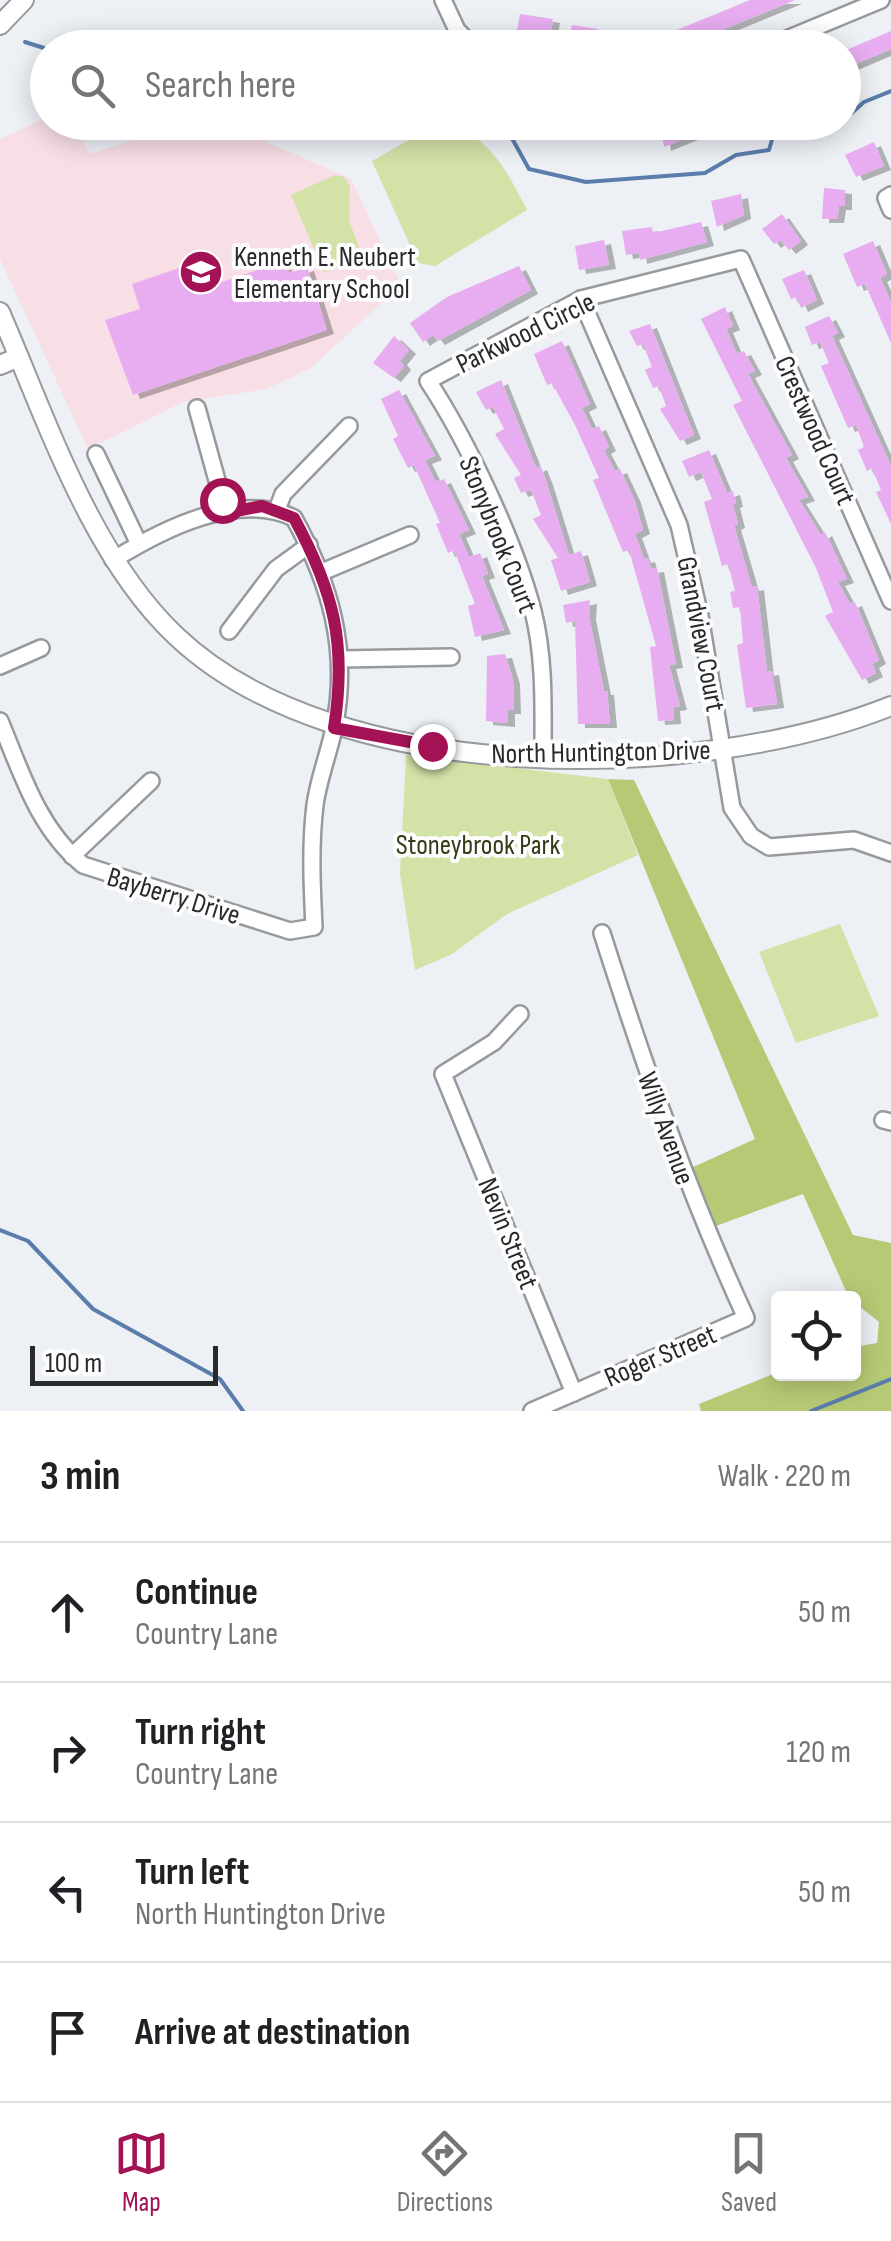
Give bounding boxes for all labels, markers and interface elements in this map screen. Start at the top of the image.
search box [30,30,861,140]
icon: search [65,58,120,113]
text: Search here [145,63,296,108]
place label: Kenneth E. Neubert Elementary School [234,241,416,306]
school or university icon: Kenneth E. Neubert Elementary School [178,249,224,295]
street label: Parkwood Circle [451,286,600,381]
street label: Crestwood Court [767,351,862,510]
street label: Stonybrook Court [451,452,544,618]
route start [200,478,246,524]
street label: Grandview Court [669,554,732,714]
route end [410,724,456,770]
street label: North Huntington Drive [491,734,711,771]
park label: Stoneybrook Park [396,829,560,862]
street label: Bayberry Drive [103,861,244,932]
street label: Willy Avenue [630,1068,701,1189]
street label: Nevin Street [470,1173,545,1294]
map controls [771,1291,861,1381]
button: locate [771,1291,861,1381]
street label: Roger Street [600,1318,721,1395]
scale bar [30,1341,218,1386]
text: 100 m [45,1347,102,1380]
text: 3 min [40,1451,120,1502]
text: Walk · 220 m [718,1457,851,1496]
text: Continue [135,1570,258,1615]
icon: ahead [40,1585,95,1640]
text: 50 m [798,1593,851,1632]
text: Country Lane [135,1615,278,1654]
text: Turn right [135,1710,266,1755]
icon: right [40,1725,95,1780]
text: 120 m [786,1733,851,1772]
text: Country Lane [135,1755,278,1794]
text: Turn left [135,1850,249,1895]
icon: left [40,1865,95,1920]
text: 50 m [798,1873,851,1912]
text: North Huntington Drive [135,1895,386,1934]
icon: arrive [40,2005,95,2060]
text: Arrive at destination [135,2010,410,2055]
tab: Map [114,2126,169,2219]
tab: Directions [397,2126,493,2219]
tab: Saved [721,2126,777,2219]

